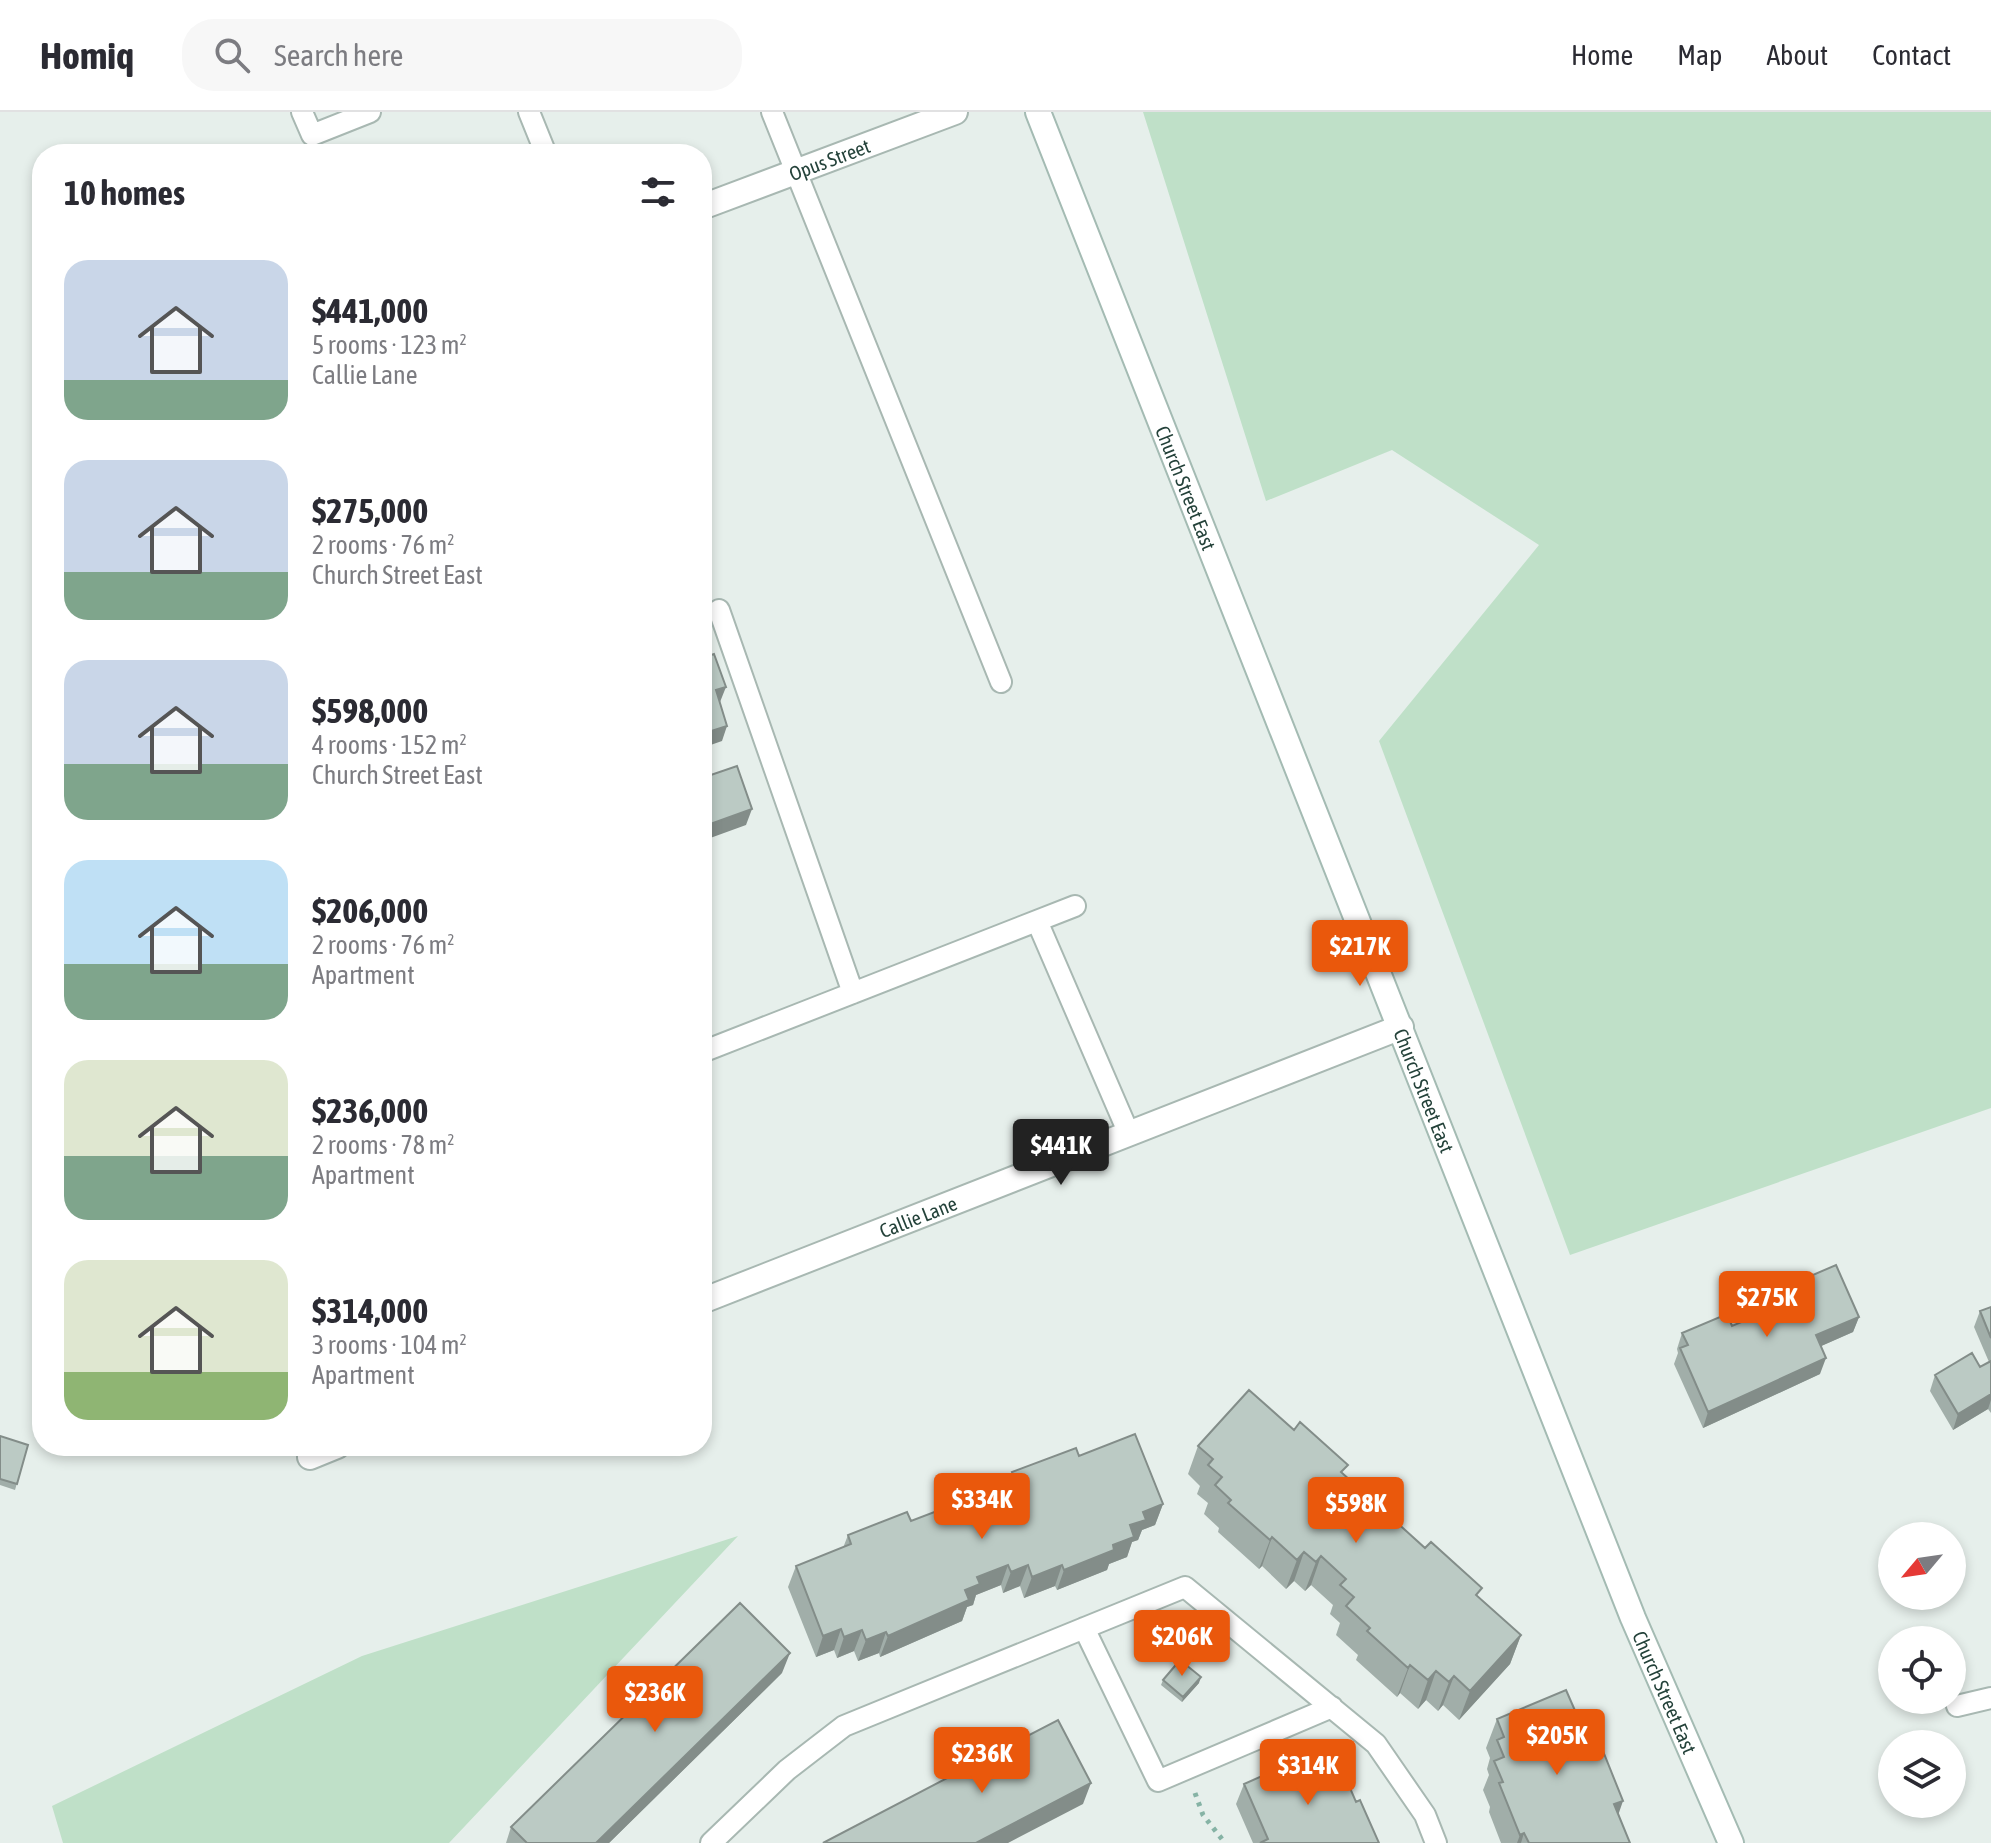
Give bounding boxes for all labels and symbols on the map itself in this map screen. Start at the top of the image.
street label: Opus Street [786,133,873,185]
street label: Church Street East [1152,422,1221,553]
pin: $217K [1304,920,1416,988]
street label: Church Street East [1390,1025,1459,1156]
pin: $441K [1005,1119,1117,1187]
street label: Callie Lane [876,1191,960,1242]
pin: $275K [1711,1271,1823,1339]
pin: $334K [926,1473,1038,1541]
pin: $598K [1300,1477,1412,1545]
north arrow [1878,1522,1966,1610]
pin: $206K [1126,1610,1238,1678]
street label: Church Street East [1628,1627,1702,1757]
pin: $236K [599,1666,711,1734]
pin: $205K [1501,1709,1613,1777]
pin: $236K [926,1727,1038,1795]
pin: $314K [1252,1739,1364,1807]

